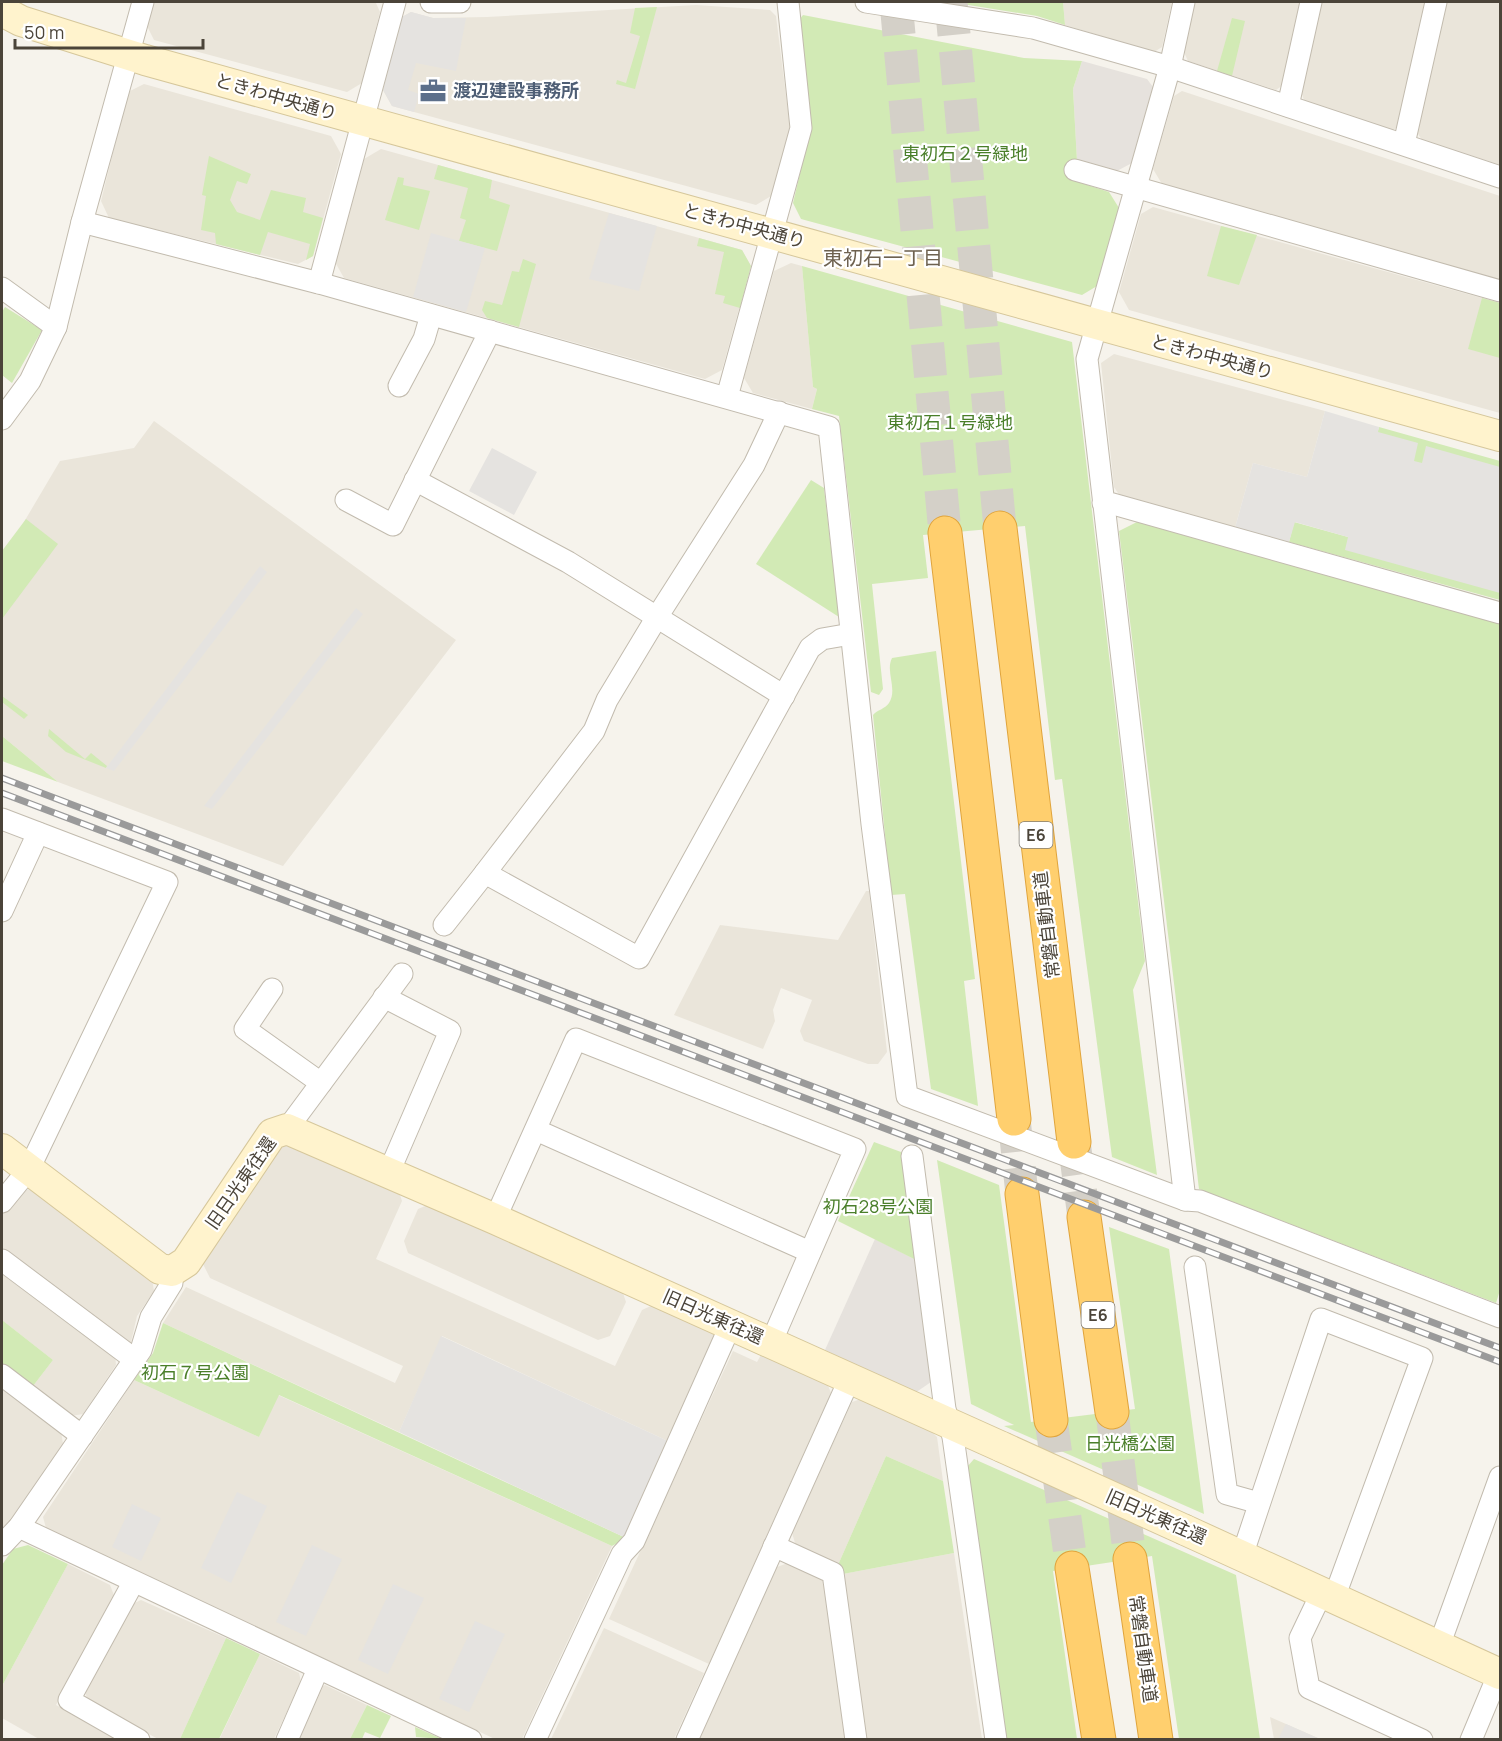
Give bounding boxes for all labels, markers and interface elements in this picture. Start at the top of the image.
scale bar [15,12,202,50]
text: 50 m [24,20,64,44]
street label: ときわ中央通り [212,67,340,125]
office icon: 渡辺建設事務所 [418,76,448,106]
place label: 渡辺建設事務所 [453,78,579,102]
park label: 東初石２号緑地 [902,141,1028,165]
street label: ときわ中央通り [680,197,808,253]
district label: 東初石一丁目 [823,244,943,271]
street label: ときわ中央通り [1148,328,1276,384]
park label: 東初石１号緑地 [887,410,1013,434]
road number: E6 [1020,822,1052,848]
street label: 常磐自動車道 [1028,870,1064,980]
street label: 旧日光東往還 [199,1131,281,1234]
park label: 初石28号公園 [823,1194,933,1218]
street label: 旧日光東往還 [659,1283,768,1349]
road number: E6 [1082,1302,1114,1328]
park label: 初石７号公園 [141,1360,249,1384]
park label: 日光橋公園 [1085,1431,1175,1455]
street label: 旧日光東往還 [1102,1483,1211,1549]
street label: 常磐自動車道 [1125,1594,1163,1704]

